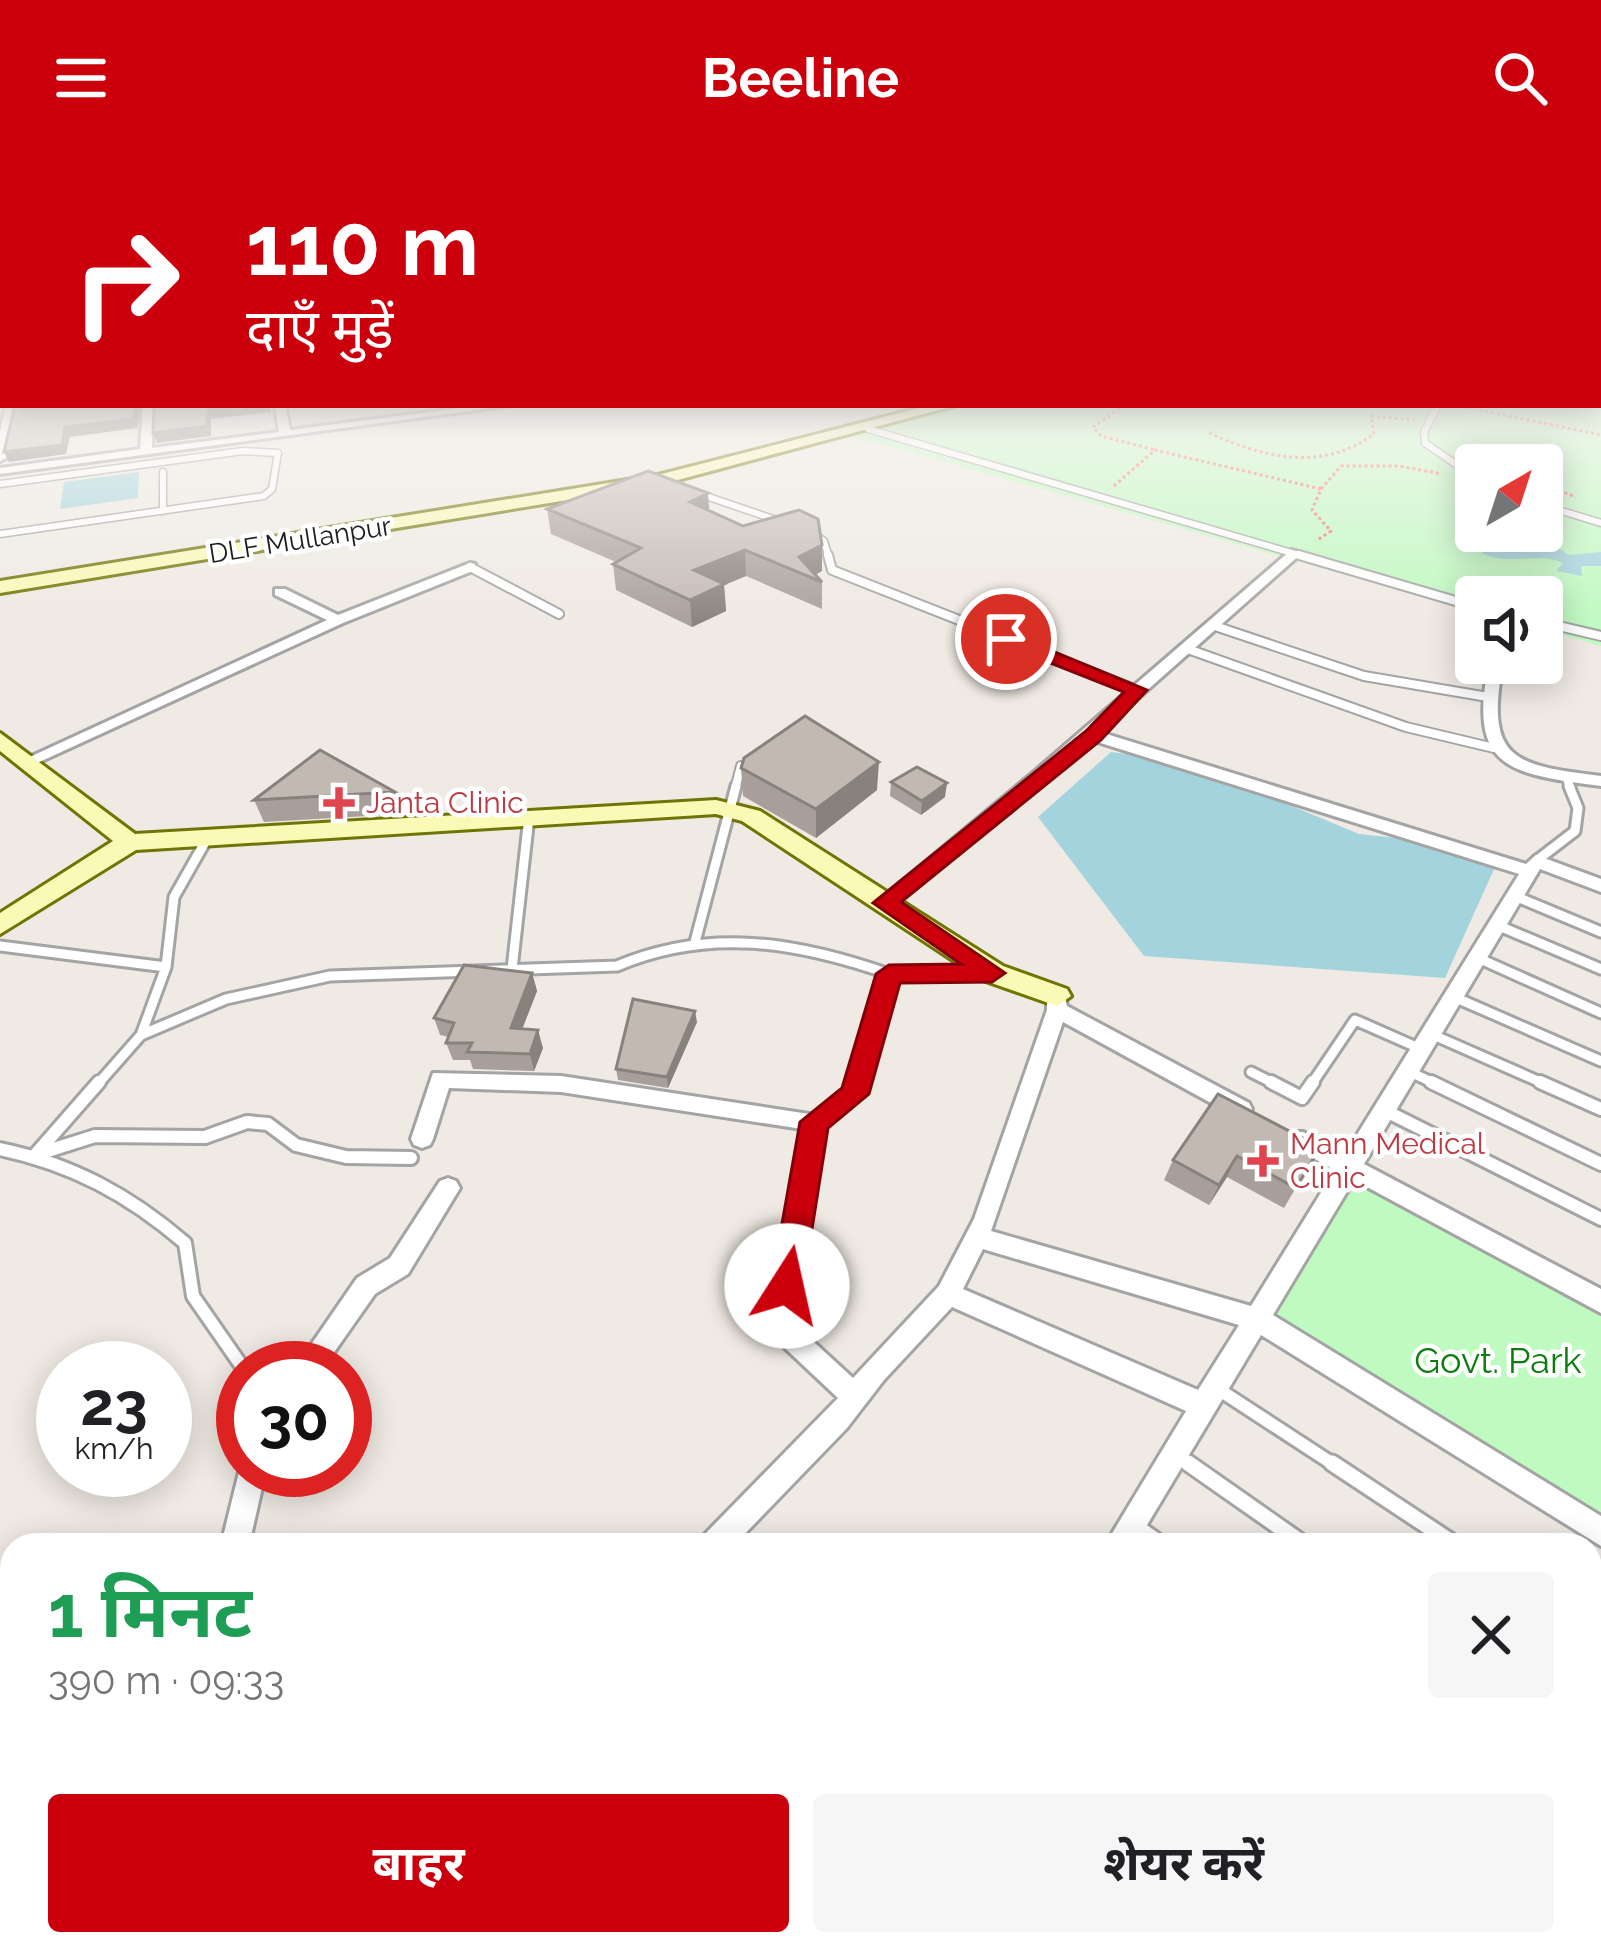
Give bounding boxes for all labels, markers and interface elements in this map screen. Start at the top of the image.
icon: menu [48,45,114,111]
icon: search [1487,45,1553,111]
text: Beeline [702,46,899,110]
text: 110 m [246,196,479,295]
icon: right [48,204,204,360]
text: दाएँ मुड़ें [246,297,393,361]
north arrow [1455,444,1563,552]
map controls [1455,444,1563,684]
street label: DLF Mullanpur [207,510,394,569]
button: sound [1455,576,1563,684]
pin [955,588,1057,690]
icon: arrive [973,606,1039,672]
place label: Janta Clinic [366,785,524,820]
marker: Janta Clinic [323,787,355,819]
place label: Mann Medical Clinic [1290,1126,1486,1195]
marker: Mann Medical Clinic [1247,1145,1279,1177]
position arrow [724,1223,850,1349]
park label: Govt. Park [1414,1339,1582,1381]
speed limit sign: 30 [216,1341,372,1497]
text: 23 [80,1369,148,1439]
text: km/h [74,1431,154,1466]
text: 1 मिनट [48,1569,252,1654]
button: close [1428,1572,1554,1698]
text: 390 m · 09:33 [48,1657,284,1703]
button: बाहर [48,1794,789,1932]
button: शेयर करें [813,1794,1554,1932]

